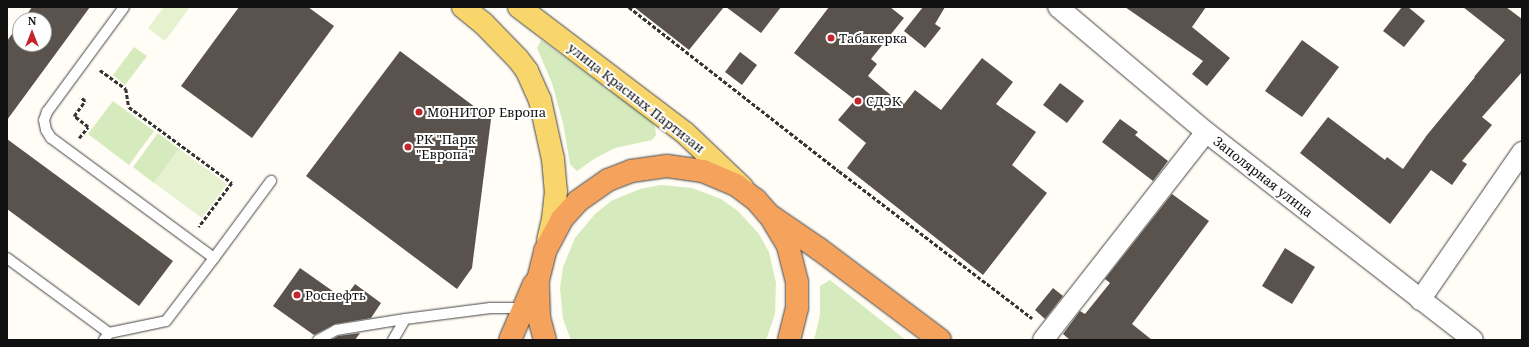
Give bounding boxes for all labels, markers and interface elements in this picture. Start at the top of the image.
north arrow [12,12,52,52]
text: N [28,13,36,28]
place label: Табакерка [839,30,908,46]
marker: Табакерка [826,33,836,43]
street label: улица Красных Партизан [565,40,707,156]
place label: СДЭК [866,93,901,109]
marker: СДЭК [853,96,863,106]
place label: МОНИТОР Европа [427,104,546,120]
marker: МОНИТОР Европа [414,107,424,117]
place label: РК "Парк "Европа" [416,132,475,163]
street label: Заполярная улица [1210,133,1316,221]
marker: РК "Парк "Европа" [403,142,413,152]
place label: Роснефть [305,287,366,303]
marker: Роснефть [292,290,302,300]

